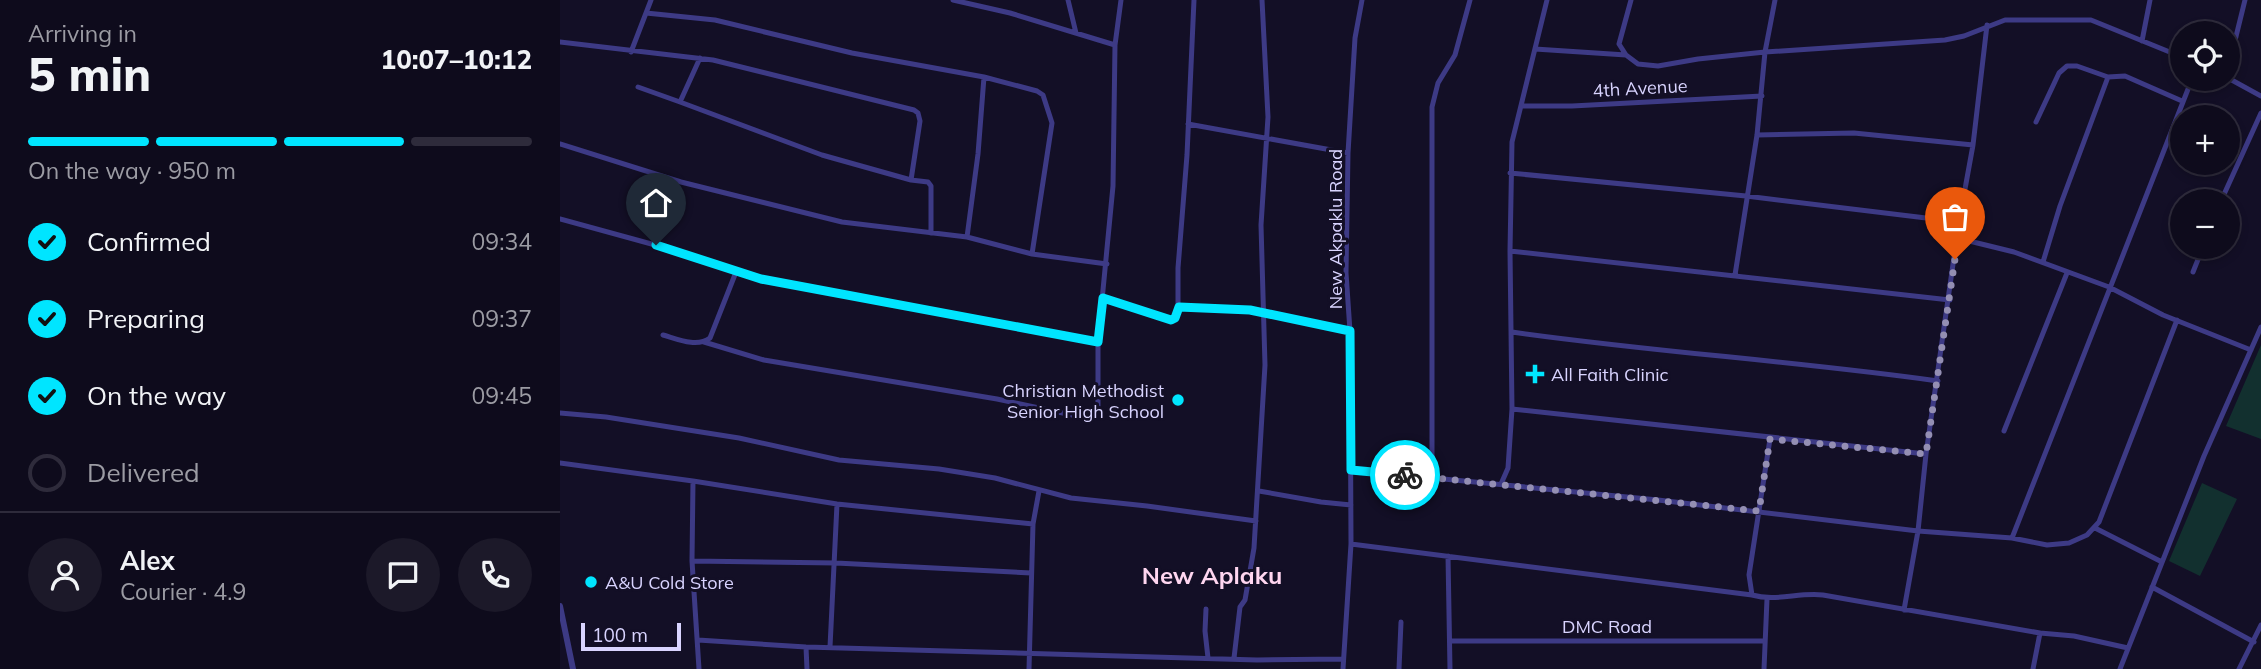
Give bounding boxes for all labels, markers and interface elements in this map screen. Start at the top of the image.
text: Arriving in [28,19,137,48]
map controls [2170,21,2240,259]
button: locate [2170,21,2240,91]
text: 10:07–10:12 [381,43,532,76]
text: 5 min [28,45,151,103]
street label: 4th Avenue [1592,74,1688,102]
button: + [2170,105,2240,175]
street label: New Akpaklu Road [1324,149,1347,309]
text: On the way · 950 m [28,156,236,185]
pin [626,173,686,245]
icon: home [637,184,675,222]
pin [1925,187,1985,259]
button: − [2170,189,2240,259]
icon: bag [1936,198,1974,236]
icon: check [28,223,66,261]
text: Confirmed [87,225,211,258]
text: 09:34 [472,227,532,256]
icon: check [28,300,66,338]
text: Preparing [87,302,205,335]
text: 09:37 [472,304,532,333]
place label: All Faith Clinic [1551,363,1669,386]
marker: All Faith Clinic [1525,364,1545,384]
icon: check [28,377,66,415]
text: On the way [87,379,226,412]
place label: Christian Methodist Senior High School [1002,379,1164,423]
text: 09:45 [472,381,532,410]
marker: Christian Methodist Senior High School [1170,392,1186,408]
courier [1370,440,1440,510]
text: Delivered [87,456,200,489]
icon: bike [1386,456,1424,494]
button: person [28,538,102,612]
button: chat [366,538,440,612]
button: phone [458,538,532,612]
text: Alex [120,544,175,577]
district label: New Aplaku [1142,560,1282,590]
place label: A&U Cold Store [605,571,734,594]
marker: A&U Cold Store [583,574,599,590]
text: Courier · 4.9 [120,577,246,606]
street label: DMC Road [1562,615,1652,638]
scale bar [581,620,681,652]
text: 100 m [592,623,648,647]

